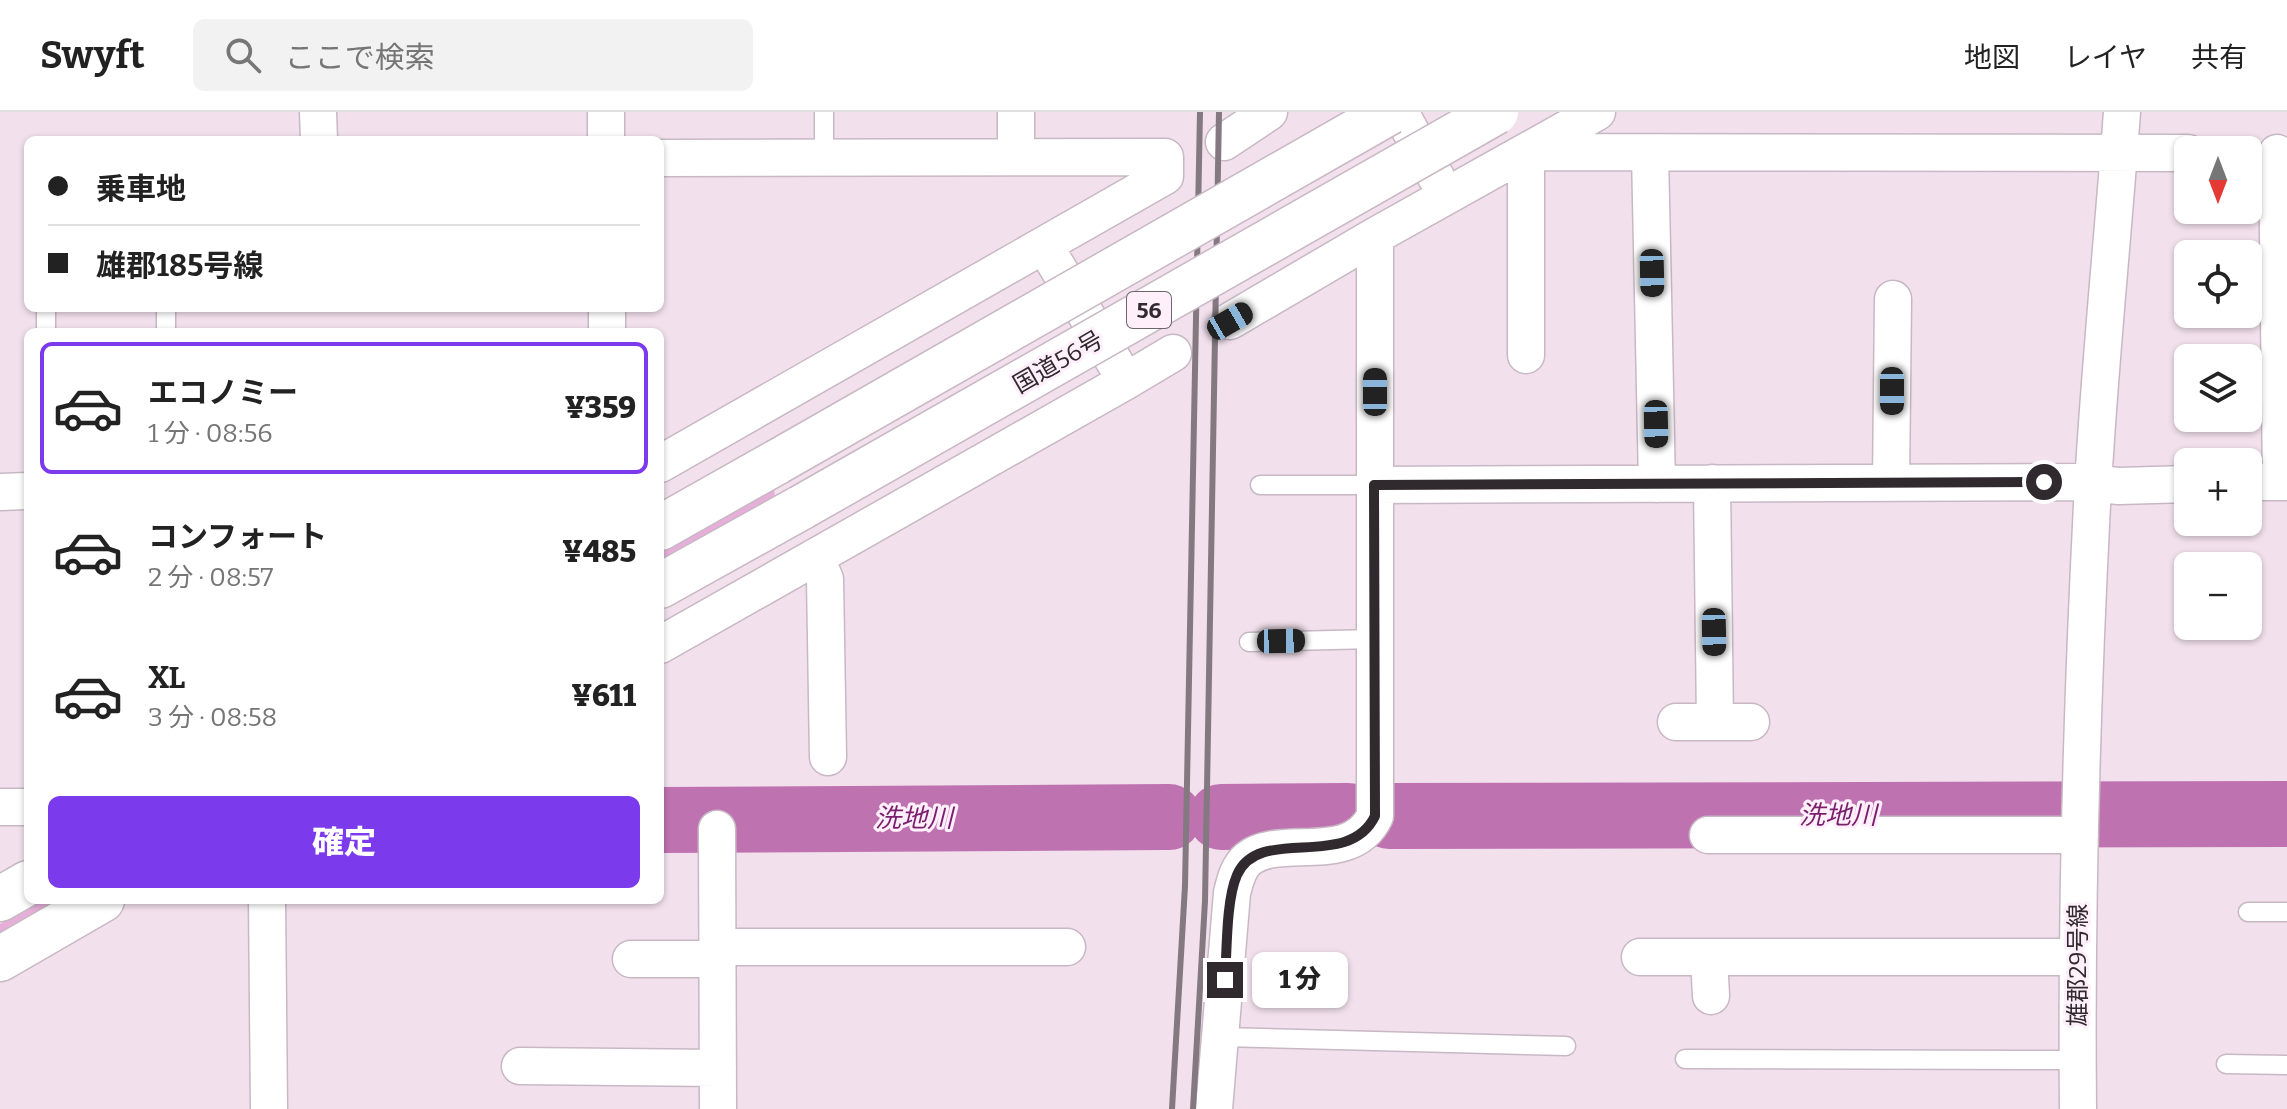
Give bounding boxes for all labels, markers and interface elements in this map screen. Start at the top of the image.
search box [193,19,753,91]
text: Swyft [40,32,145,78]
icon: search [221,33,265,77]
text: ここで検索 [285,40,435,76]
text: 地図 [1964,41,2020,74]
text: レイヤ [2064,41,2147,74]
text: 共有 [2191,41,2247,74]
north arrow [2174,136,2262,224]
map controls [2174,136,2262,640]
text: 乗車地 [96,171,186,207]
button: locate [2174,240,2262,328]
text: 雄郡185号線 [96,248,263,284]
car [1640,249,1664,297]
road number: 56 [1127,292,1171,328]
car [1203,299,1257,343]
street label: 国道56号 [1008,325,1108,399]
button: layers [2174,344,2262,432]
car [1880,367,1904,415]
car [1363,368,1387,416]
icon: car [52,372,124,444]
text: エコノミー [148,375,298,411]
text: ¥359 [565,390,636,426]
car [1644,400,1668,448]
text: 1 分 · 08:56 [148,418,273,449]
button: + [2174,448,2262,536]
route start [2026,464,2062,500]
icon: car [52,516,124,588]
text: コンフォート [148,519,327,555]
text: ¥485 [562,534,636,570]
button: − [2174,552,2262,640]
text: 2 分 · 08:57 [148,562,273,593]
car [1702,608,1726,656]
car [1257,629,1305,653]
icon: car [52,660,124,732]
text: XL [148,660,185,696]
text: ¥611 [571,678,636,714]
text: 3 分 · 08:58 [148,702,277,733]
button: 確定 [48,796,640,888]
water label: 洗地川 [1799,800,1880,831]
water label: 洗地川 [875,803,956,834]
street label: 雄郡29号線 [2064,903,2092,1027]
callout: 1 分 [1253,952,1349,1008]
route end [1207,962,1243,998]
text: 1 分 [1279,964,1321,995]

